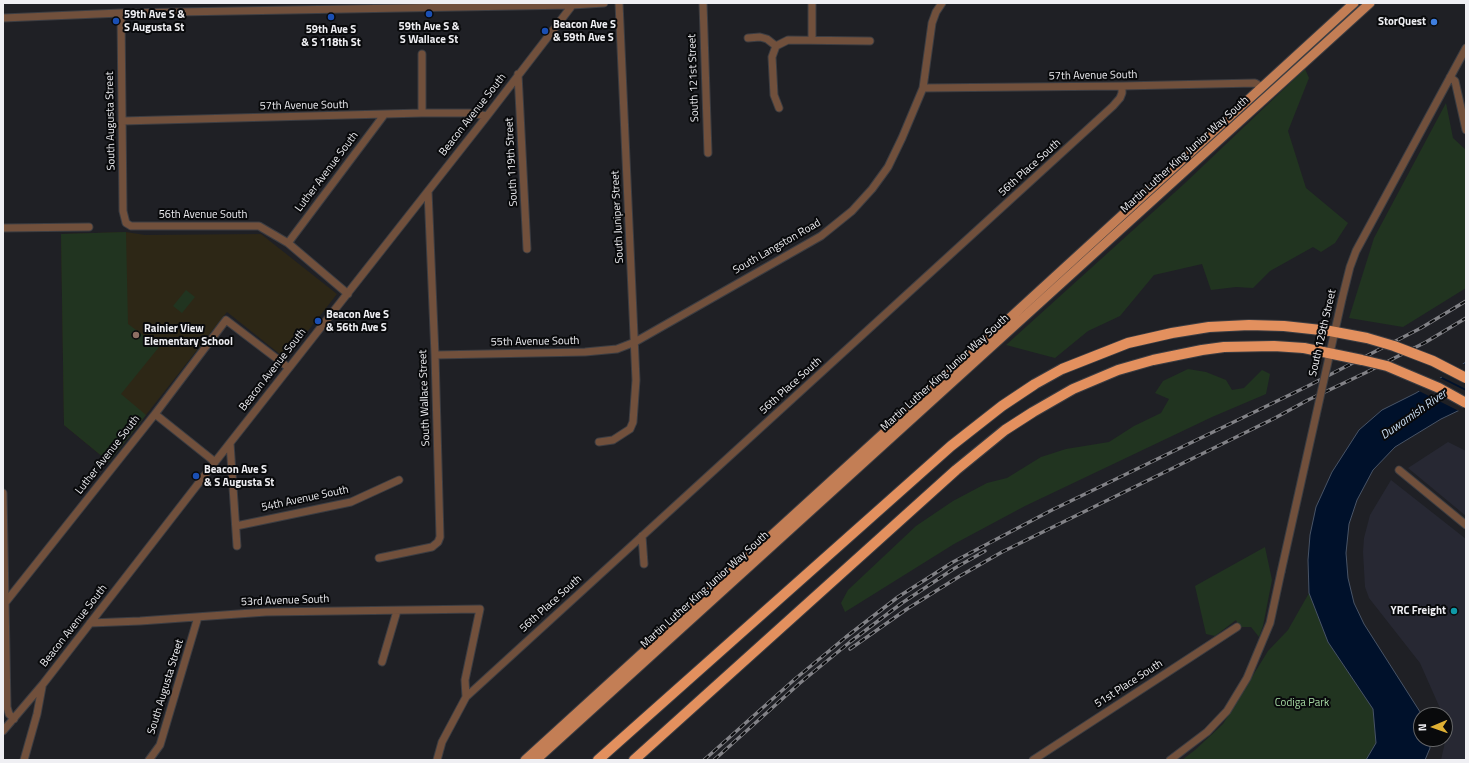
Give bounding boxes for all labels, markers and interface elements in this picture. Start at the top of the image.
place label: 59th Ave S & S Augusta St [124,8,185,34]
marker: 59th Ave S & S Wallace St [424,9,434,19]
marker: 59th Ave S & S 118th St [326,12,336,22]
place label: StorQuest [1378,15,1426,29]
marker: 59th Ave S & S Augusta St [111,16,121,26]
marker: StorQuest [1429,17,1439,27]
place label: Beacon Ave S & 59th Ave S [553,18,616,44]
place label: 59th Ave S & S Wallace St [399,20,459,46]
place label: 59th Ave S & S 118th St [301,23,361,49]
marker: Beacon Ave S & 59th Ave S [540,26,550,36]
street label: South 121st Street [686,34,702,122]
street label: 57th Avenue South [1049,69,1137,83]
street label: South Augusta Street [104,71,118,171]
street label: Beacon Avenue South [437,71,509,159]
street label: Martin Luther King Junior Way South [1118,94,1252,216]
street label: 57th Avenue South [260,99,348,113]
street label: South 119th Street [503,117,521,207]
street label: Luther Avenue South [293,129,361,215]
street label: 56th Place South [996,137,1064,199]
street label: South Juniper Street [609,170,627,264]
street label: 56th Avenue South [159,208,247,222]
street label: South Langston Road [731,217,823,277]
street label: South 129th Street [1307,288,1339,378]
place label: Beacon Ave S & 56th Ave S [326,308,389,334]
street label: Martin Luther King Junior Way South [878,312,1012,434]
marker: Beacon Ave S & 56th Ave S [313,316,323,326]
place label: Rainier View Elementary School [144,322,233,348]
street label: Beacon Avenue South [237,326,309,414]
marker: Rainier View Elementary School [131,330,141,340]
street label: 55th Avenue South [491,335,579,349]
street label: South Wallace Street [417,350,433,446]
street label: 56th Place South [757,355,825,417]
water label: Duwamish River [1378,387,1450,443]
street label: Luther Avenue South [73,413,143,497]
place label: Beacon Ave S & S Augusta St [204,463,274,489]
marker: Beacon Ave S & S Augusta St [191,471,201,481]
street label: 54th Avenue South [260,483,350,515]
street label: Martin Luther King Junior Way South [638,529,772,651]
street label: 56th Place South [517,573,585,635]
street label: Beacon Avenue South [38,582,110,670]
street label: 53rd Avenue South [241,593,329,609]
place label: YRC Freight [1391,604,1446,618]
marker: YRC Freight [1449,606,1459,616]
street label: South Augusta Street [145,638,187,736]
street label: 51st Place South [1093,657,1165,711]
park label: Codiga Park [1275,696,1329,710]
north arrow [1413,707,1453,747]
text: N [1414,723,1430,731]

